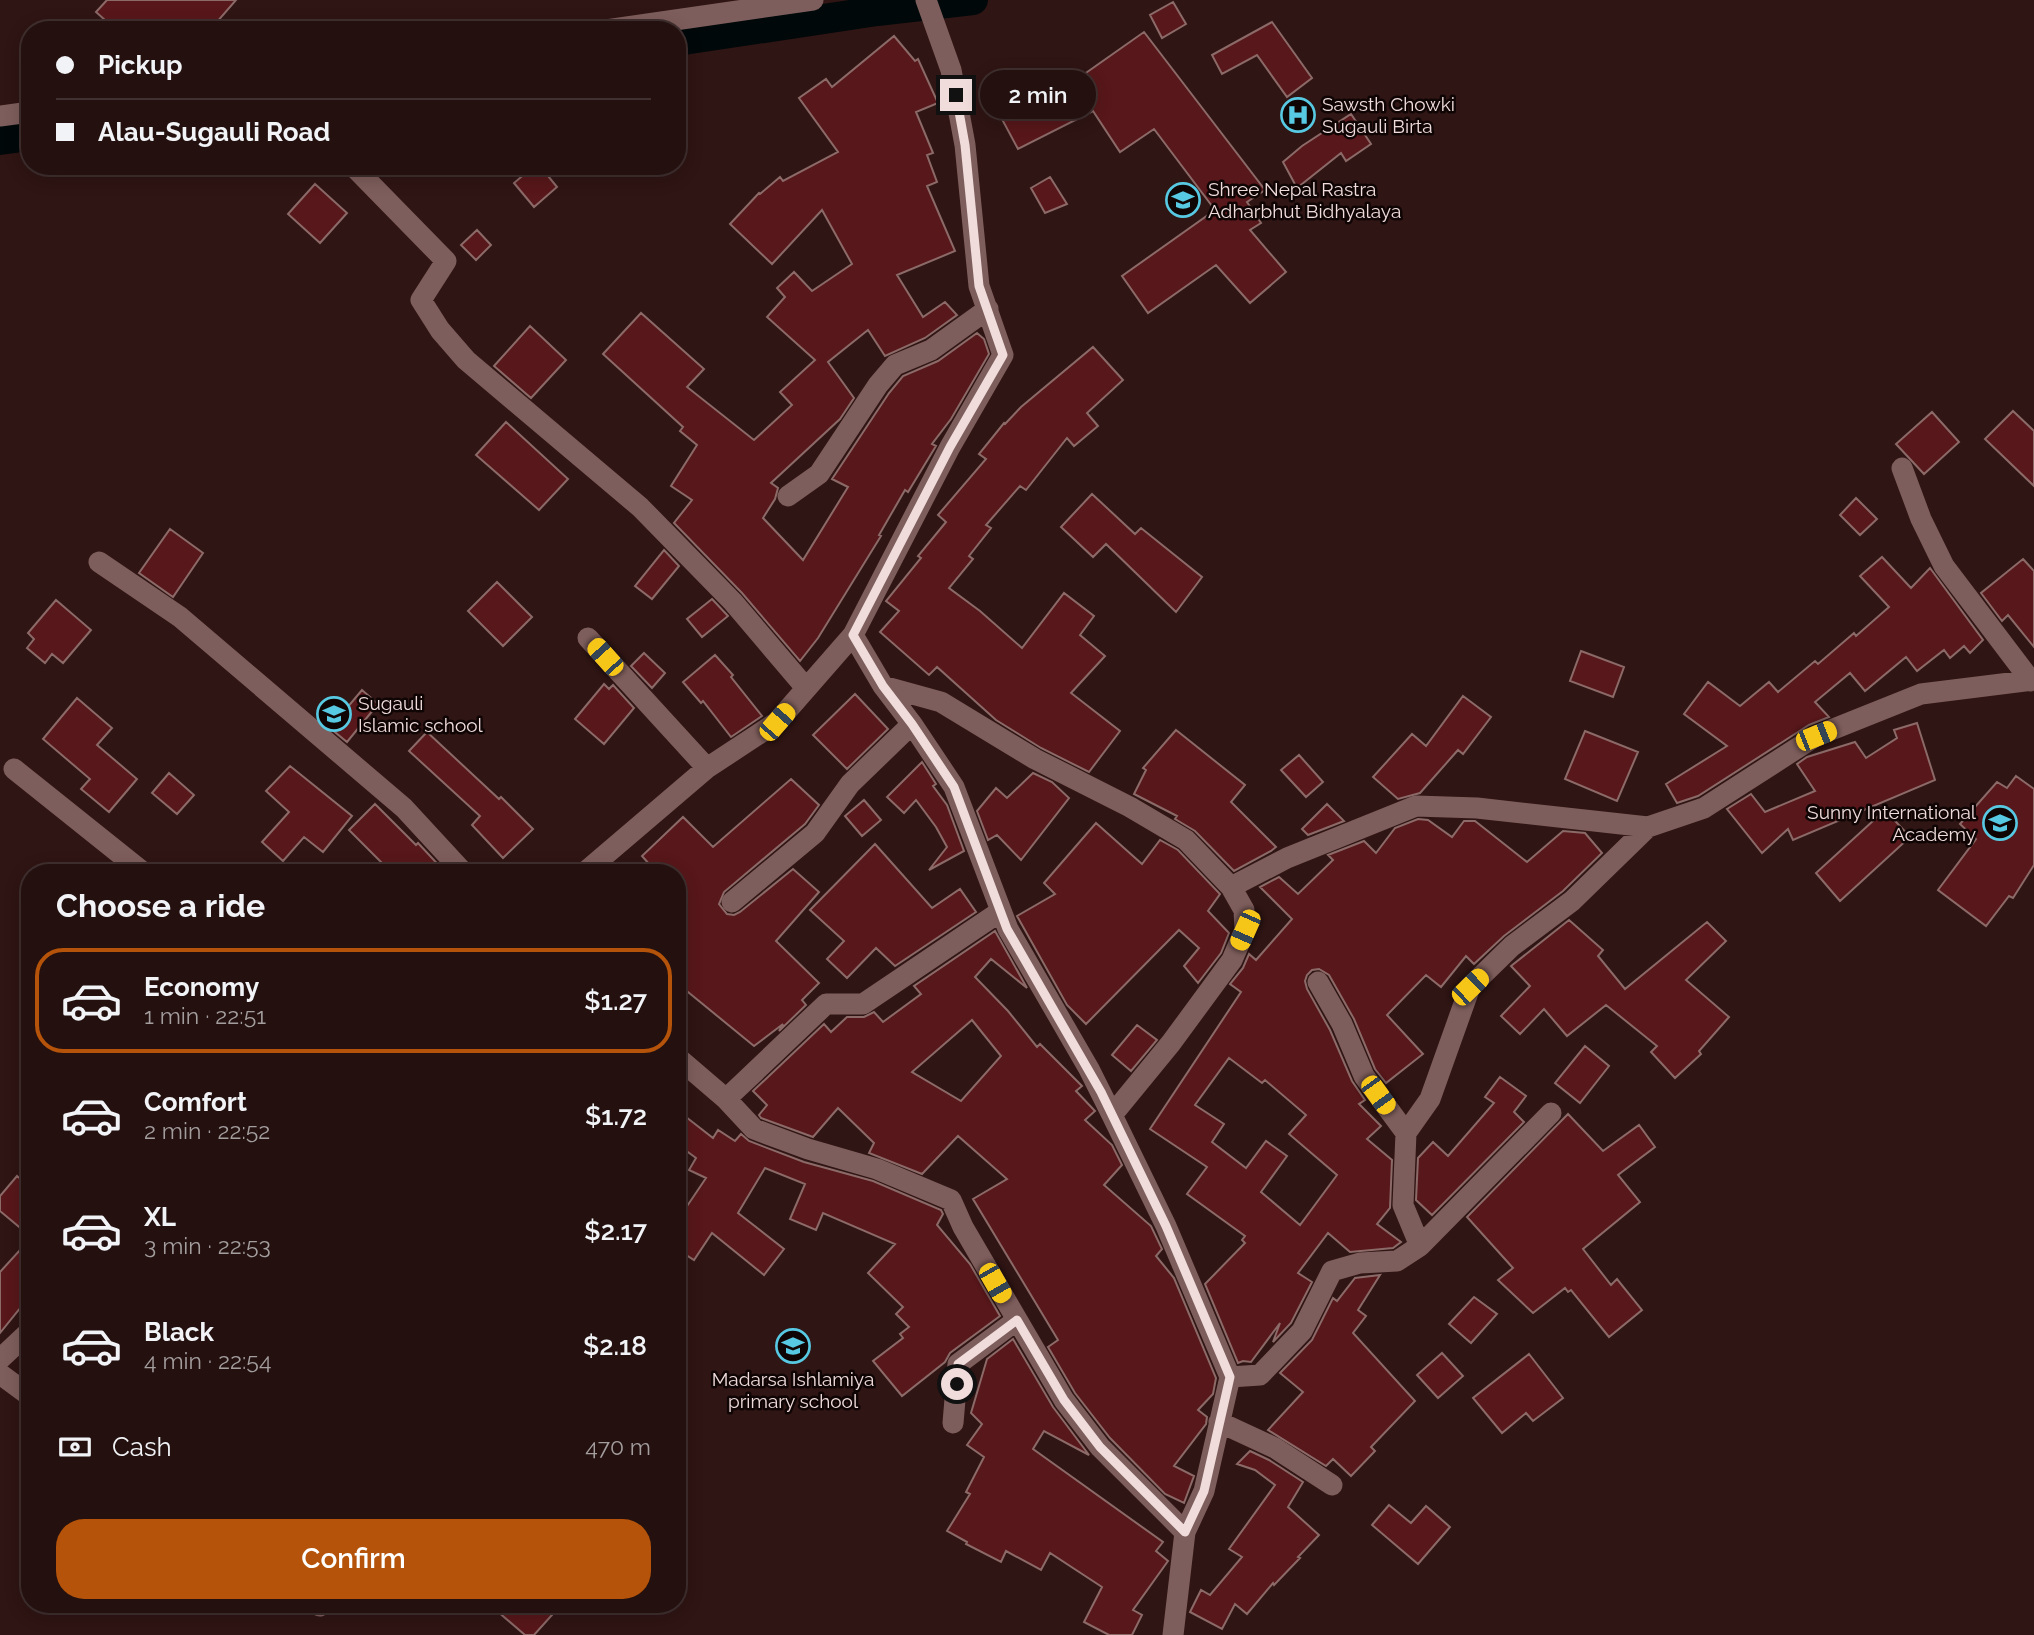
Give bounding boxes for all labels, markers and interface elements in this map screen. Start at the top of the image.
text: Pickup [98,50,183,80]
callout: 2 min [981,70,1096,119]
route end [940,79,972,111]
text: 2 min [1009,81,1067,108]
place label: Sawsth Chowki Sugauli Birta [1322,93,1455,137]
hospital icon: Sawsth Chowki Sugauli Birta [1279,96,1317,134]
text: Alau-Sugauli Road [98,117,330,147]
place label: Shree Nepal Rastra Adharbhut Bidhyalaya [1208,178,1401,222]
school or university icon: Shree Nepal Rastra Adharbhut Bidhyalaya [1164,181,1202,219]
car [584,634,627,680]
place label: Sugauli Islamic school [358,692,483,736]
school or university icon: Sugauli Islamic school [315,695,353,733]
car [756,699,799,745]
car [1793,718,1840,754]
place label: Sunny International Academy [1807,801,1977,845]
school or university icon: Sunny International Academy [1981,804,2019,842]
text: Choose a ride [56,887,265,924]
car [1227,907,1264,953]
car [1448,965,1493,1009]
icon: car [60,969,123,1032]
text: Economy [144,972,259,1002]
text: $1.27 [584,986,647,1016]
text: 1 min · 22:51 [144,1002,266,1029]
car [1358,1072,1399,1118]
icon: car [60,1084,123,1147]
text: Comfort [144,1087,247,1117]
text: $1.72 [585,1101,647,1131]
text: 2 min · 22:52 [144,1117,270,1144]
icon: car [60,1199,123,1262]
text: XL [144,1202,176,1232]
text: $2.17 [584,1216,647,1246]
text: 3 min · 22:53 [144,1232,271,1259]
car [976,1260,1015,1306]
icon: car [60,1314,123,1377]
text: Black [144,1317,214,1347]
school or university icon: Madarsa Ishlamiya primary school [774,1327,812,1365]
text: $2.18 [583,1331,647,1361]
text: 4 min · 22:54 [144,1347,271,1374]
place label: Madarsa Ishlamiya primary school [712,1368,874,1412]
route start [941,1368,973,1400]
icon: cash [56,1428,94,1466]
text: Cash [112,1432,172,1462]
text: 470 m [585,1433,651,1460]
button: Confirm [56,1519,651,1599]

